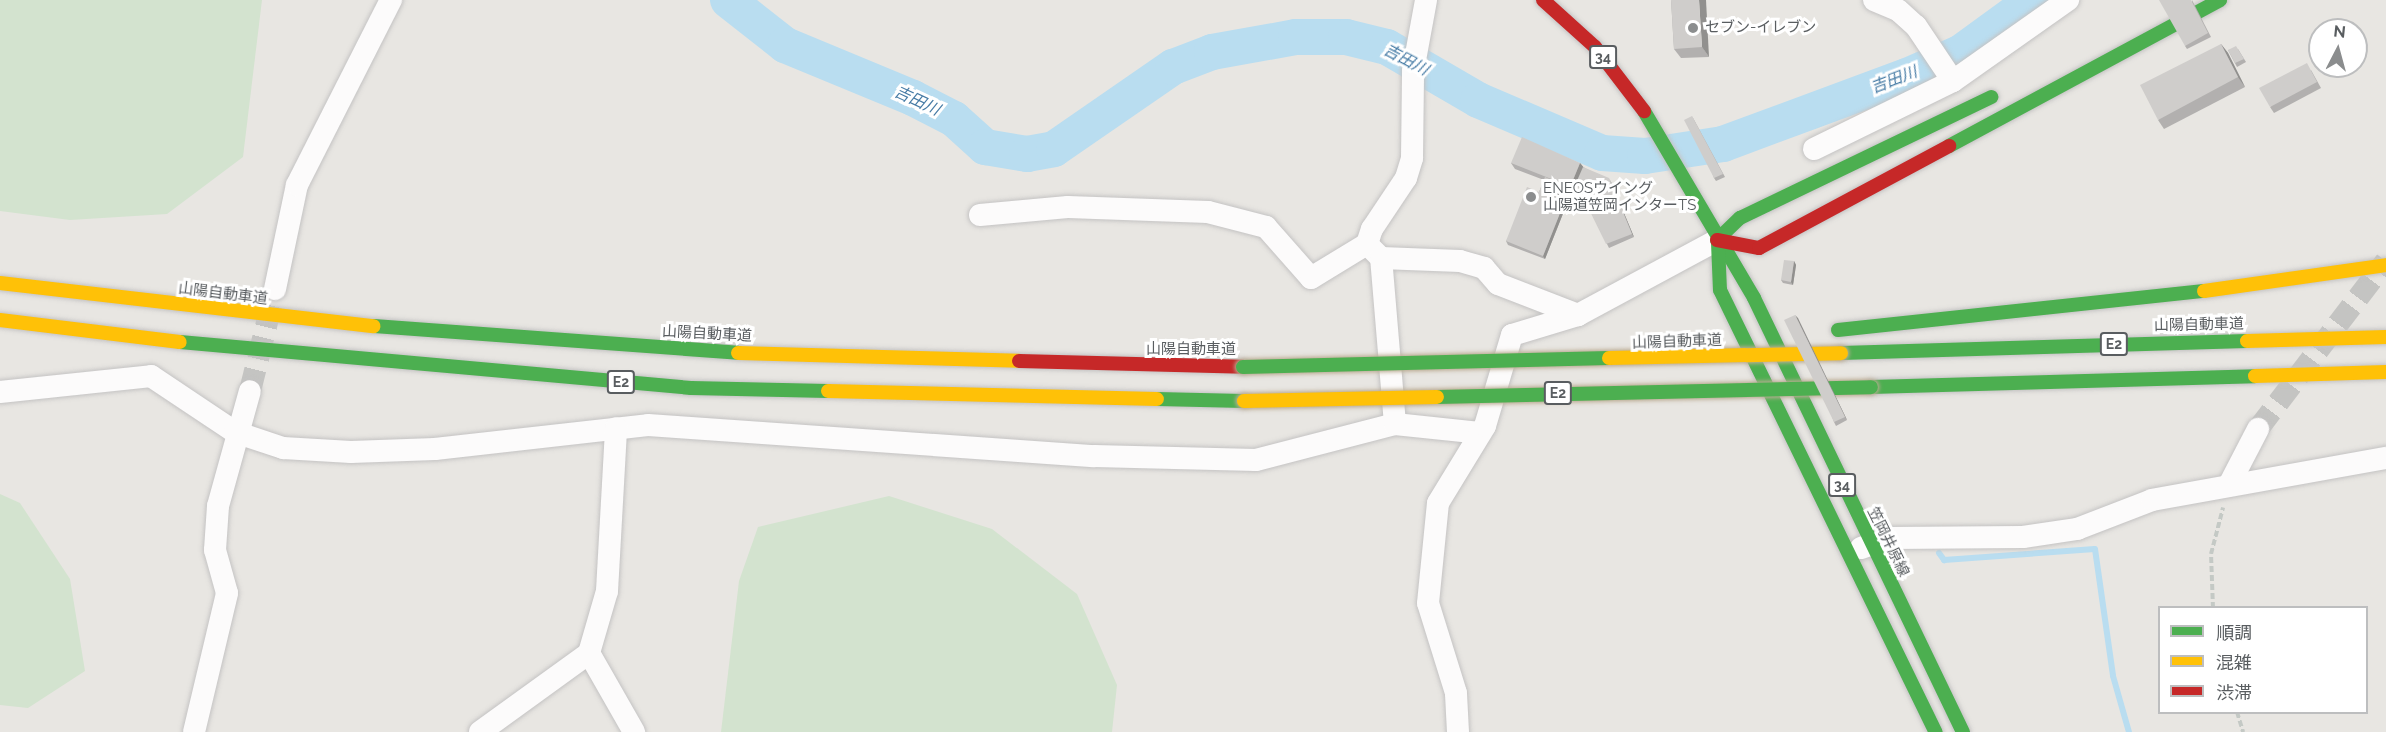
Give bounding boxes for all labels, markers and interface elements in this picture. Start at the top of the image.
north arrow [2308,18,2368,78]
place label: セブン-イレブン [1705,19,1816,37]
marker: セブン-イレブン [1686,21,1700,35]
text: N [2333,22,2347,42]
water label: 吉田川 [1380,40,1432,80]
road number: 34 [1588,46,1618,68]
water label: 吉田川 [1868,62,1920,98]
water label: 吉田川 [891,82,943,120]
place label: ENEOSウイング 山陽道笠岡インターTS [1543,179,1696,214]
marker: ENEOSウイング 山陽道笠岡インターTS [1524,190,1538,204]
street label: 山陽自動車道 [177,280,269,308]
street label: 山陽自動車道 [2154,315,2244,335]
street label: 山陽自動車道 [662,323,752,345]
street label: 山陽自動車道 [1632,331,1722,353]
road number: E2 [2099,333,2129,355]
street label: 山陽自動車道 [1146,341,1236,359]
road number: E2 [606,371,636,393]
road number: E2 [1543,382,1573,404]
road number: 34 [1827,474,1857,496]
street label: 笠岡井原線 [1863,504,1913,580]
legend [2158,606,2368,714]
text: 順調 [2216,622,2252,643]
text: 混雑 [2216,652,2252,673]
text: 渋滞 [2216,682,2252,703]

